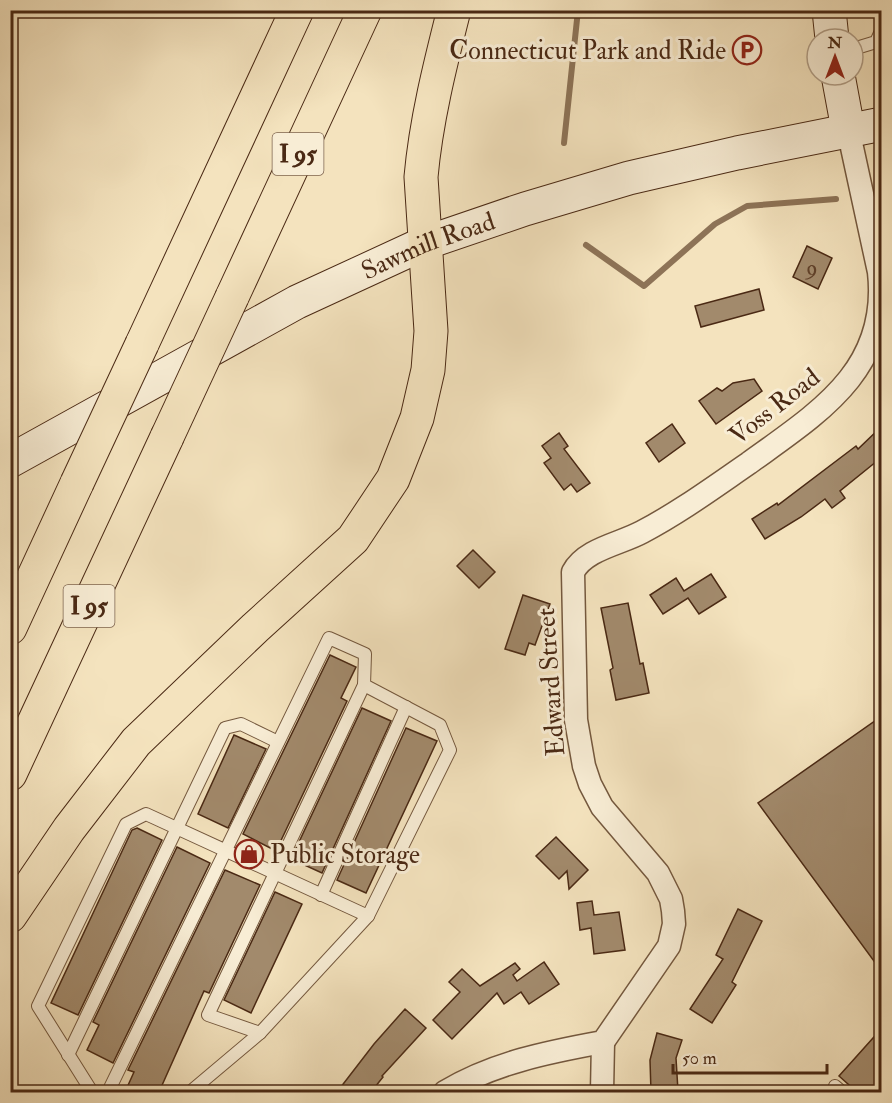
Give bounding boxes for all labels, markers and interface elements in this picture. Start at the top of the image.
north arrow [805,27,865,87]
text: N [827,33,843,53]
parking icon: Connecticut Park and Ride [731,34,763,66]
place label: Connecticut Park and Ride [449,35,726,67]
road number: I 95 [272,133,324,175]
street label: Sawmill Road [356,205,499,287]
house number: 9 [804,254,818,282]
street label: Voss Road [723,361,827,452]
road number: I 95 [64,585,115,627]
street label: Edward Street [530,607,572,757]
shop icon: Public Storage [233,838,265,870]
place label: Public Storage [270,839,420,871]
scale bar [673,1037,828,1075]
text: 50 m [682,1047,717,1070]

